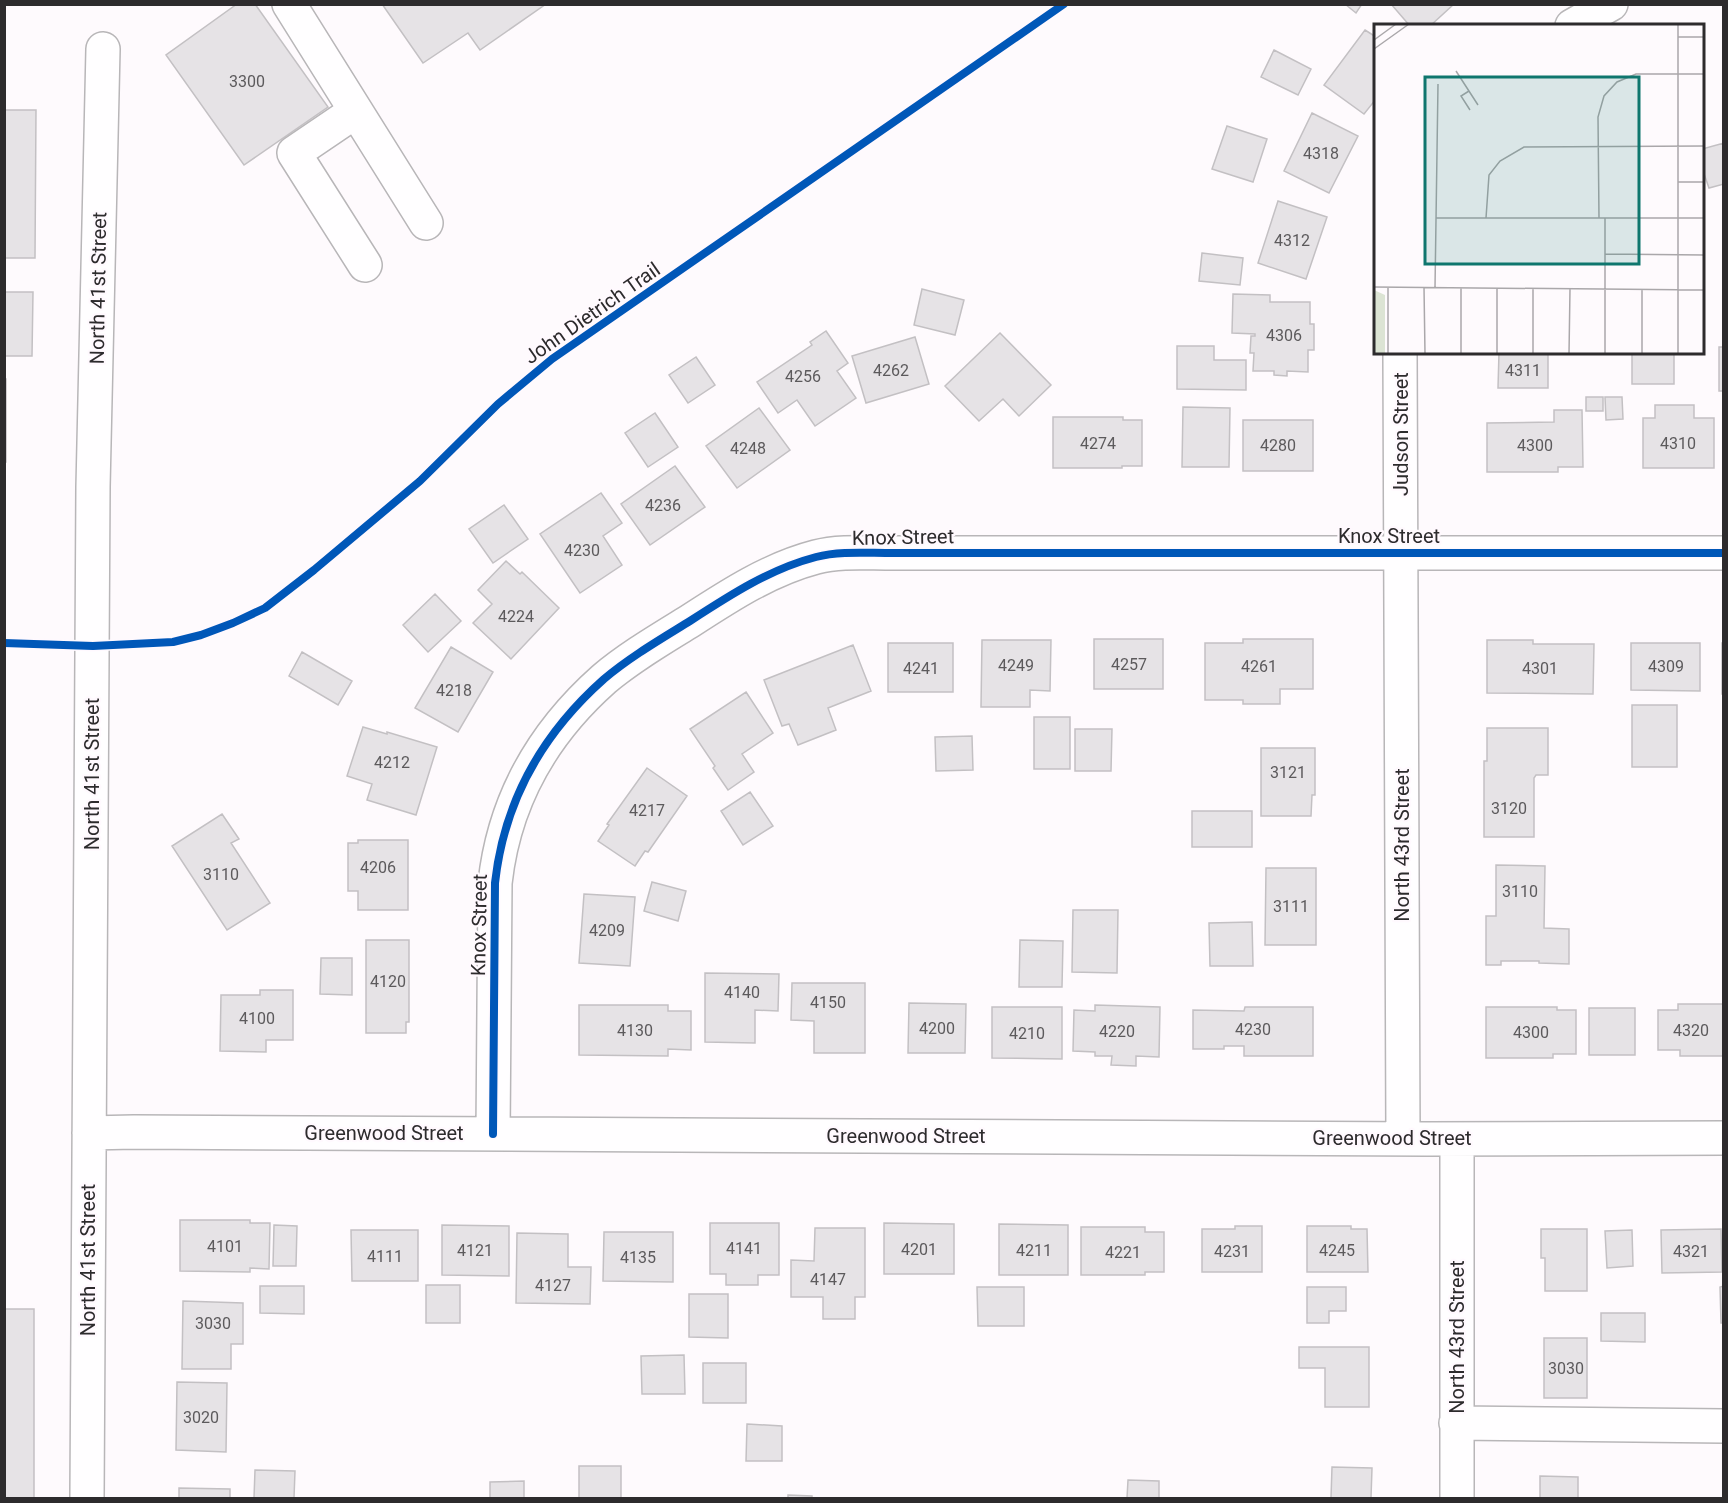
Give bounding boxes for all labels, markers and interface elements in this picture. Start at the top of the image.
inset map [1374,24,1704,354]
house number: 3300 [229,72,265,91]
house number: 4318 [1303,144,1339,163]
street label: North 41st Street [85,212,111,364]
house number: 4312 [1274,231,1310,250]
street label: John Dietrich Trail [519,257,665,369]
house number: 4306 [1266,326,1302,345]
house number: 4262 [873,361,909,380]
house number: 4311 [1505,361,1541,380]
house number: 4256 [785,367,821,386]
street label: Judson Street [1389,372,1413,496]
house number: 4274 [1080,434,1116,453]
house number: 4310 [1660,434,1696,453]
house number: 4280 [1260,436,1296,455]
house number: 4300 [1517,436,1553,455]
house number: 4248 [730,439,766,458]
house number: 4236 [645,496,681,515]
street label: Knox Street [852,524,954,550]
street label: Knox Street [1338,524,1440,548]
house number: 4230 [564,541,600,560]
house number: 4224 [498,607,534,626]
house number: 4257 [1111,655,1147,674]
house number: 4249 [998,656,1034,675]
house number: 4261 [1241,657,1277,676]
house number: 4309 [1648,657,1684,676]
house number: 4241 [903,659,939,678]
house number: 4301 [1522,659,1558,678]
house number: 4218 [436,681,472,700]
street label: North 41st Street [80,698,104,850]
house number: 4212 [374,753,410,772]
house number: 3121 [1270,763,1306,782]
street label: North 43rd Street [1390,768,1414,922]
house number: 3120 [1491,799,1527,818]
house number: 4217 [629,801,665,820]
house number: 4206 [360,858,396,877]
house number: 3110 [203,865,239,884]
street label: Knox Street [466,874,492,976]
house number: 3110 [1502,882,1538,901]
house number: 3111 [1273,897,1309,916]
house number: 4209 [589,921,625,940]
house number: 4120 [370,972,406,991]
house number: 4140 [724,983,760,1002]
house number: 4150 [810,993,846,1012]
house number: 4100 [239,1009,275,1028]
house number: 4200 [919,1019,955,1038]
house number: 4230 [1235,1020,1271,1039]
house number: 4130 [617,1021,653,1040]
house number: 4320 [1673,1021,1709,1040]
house number: 4220 [1099,1022,1135,1041]
house number: 4300 [1513,1023,1549,1042]
house number: 4210 [1009,1024,1045,1043]
street label: Greenwood Street [304,1121,464,1145]
street label: Greenwood Street [826,1124,986,1148]
street label: Greenwood Street [1312,1126,1472,1150]
street label: North 41st Street [76,1184,100,1336]
house number: 4101 [207,1237,243,1256]
house number: 4141 [726,1239,762,1258]
house number: 4201 [901,1240,937,1259]
house number: 4121 [457,1241,493,1260]
house number: 4211 [1016,1241,1052,1260]
house number: 4245 [1319,1241,1355,1260]
house number: 4231 [1214,1242,1250,1261]
house number: 4321 [1673,1242,1709,1261]
house number: 4221 [1105,1243,1141,1262]
house number: 4111 [367,1247,403,1266]
house number: 4135 [620,1248,656,1267]
street label: North 43rd Street [1445,1260,1469,1414]
house number: 4147 [810,1270,846,1289]
house number: 4127 [535,1276,571,1295]
house number: 3030 [195,1314,231,1333]
house number: 3030 [1548,1359,1584,1378]
house number: 3020 [183,1408,219,1427]

